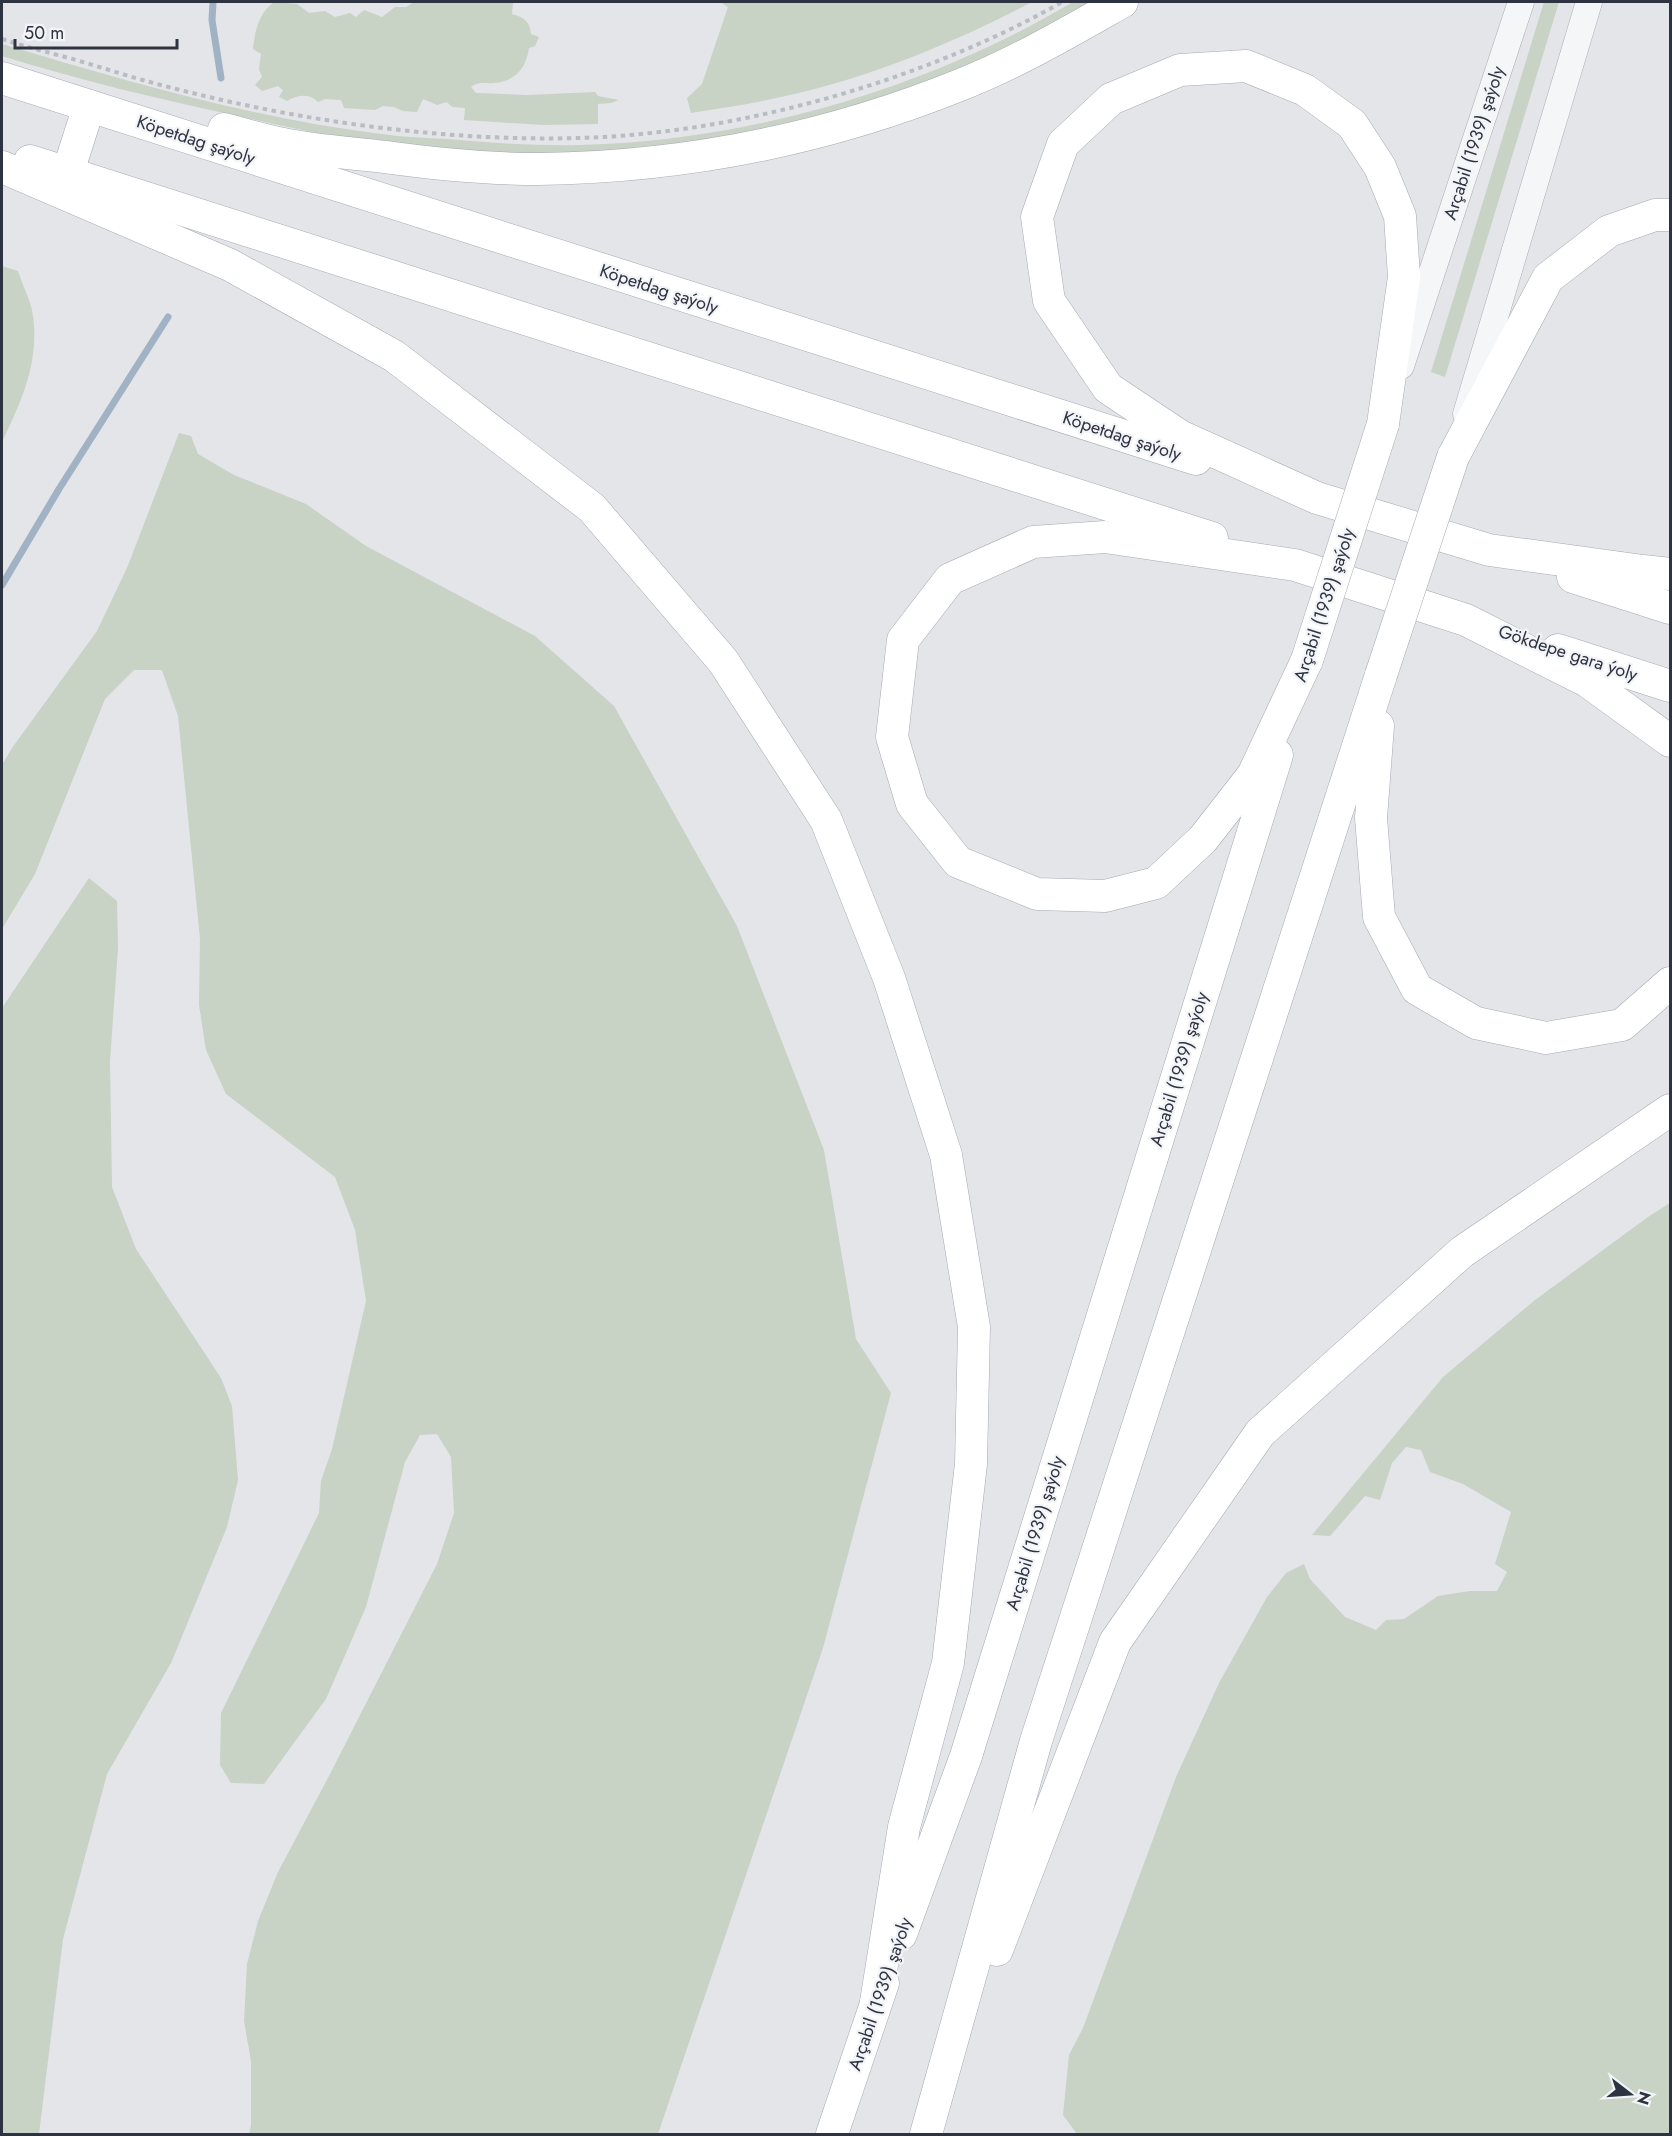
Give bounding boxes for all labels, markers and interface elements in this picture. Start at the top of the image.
scale bar [15,12,177,50]
text: 50 m [24,20,64,46]
street label: Arçabil (1939) şaýoly [1437,63,1511,223]
street label: Köpetdag şaýoly [133,109,259,171]
street label: Köpetdag şaýoly [596,258,722,320]
street label: Köpetdag şaýoly [1059,405,1185,467]
street label: Arçabil (1939) şaýoly [1287,525,1361,685]
street label: Gökdepe gara ýoly [1495,618,1641,688]
street label: Arçabil (1939) şaýoly [1143,988,1215,1149]
street label: Arçabil (1939) şaýoly [999,1452,1071,1613]
street label: Arçabil (1939) şaýoly [842,1914,918,2074]
north arrow [1600,2064,1660,2124]
text: N [1631,2089,1657,2108]

